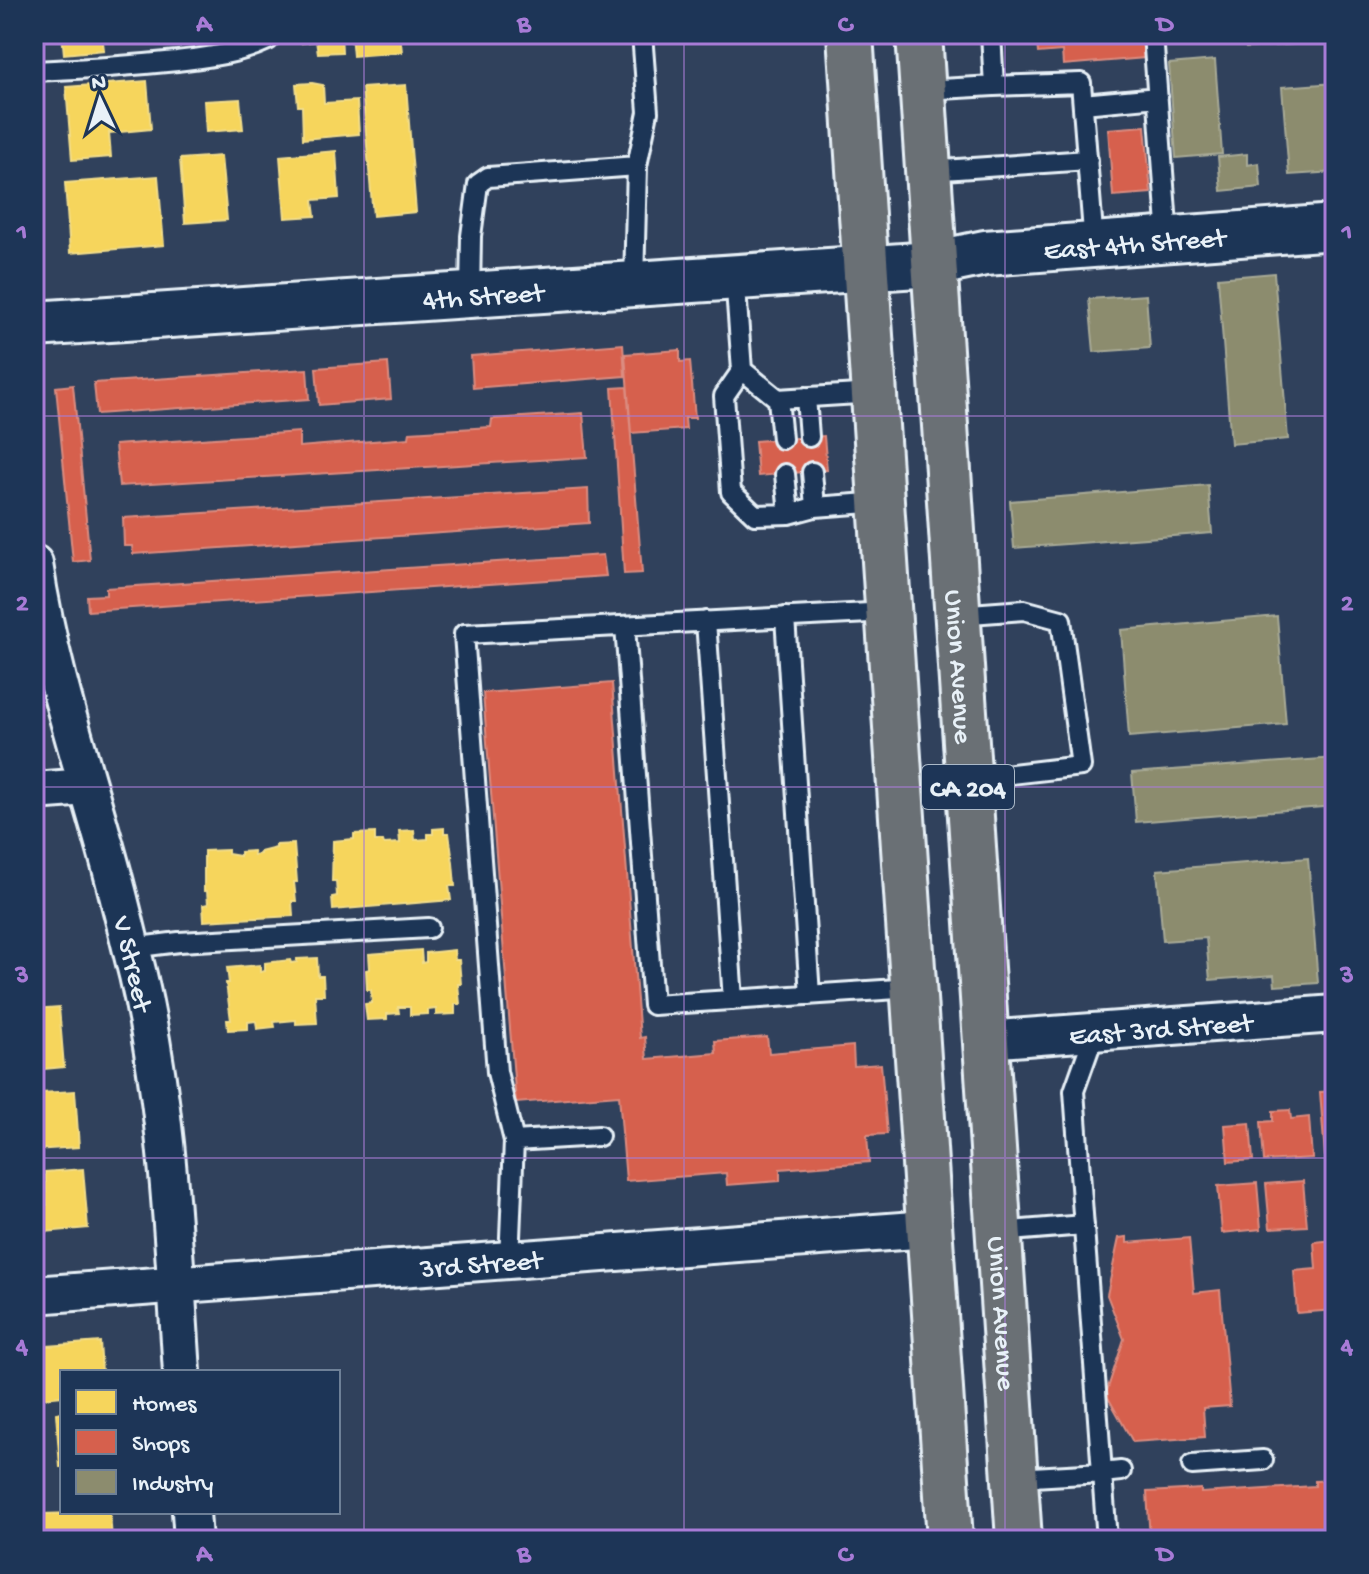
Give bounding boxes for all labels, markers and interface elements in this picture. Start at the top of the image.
text: A [195,11,213,42]
text: B [516,11,532,42]
text: C [838,11,855,42]
text: D [1155,11,1175,42]
north arrow [60,60,140,140]
text: N [91,71,107,98]
text: 1 [16,219,27,250]
text: 1 [1341,219,1352,250]
street label: East 4th Street [1043,223,1230,270]
street label: 4th Street [422,278,547,319]
street label: Union Avenue [935,589,978,746]
text: 2 [16,590,29,621]
text: 2 [1341,590,1354,621]
road number: CA 204 [922,765,1014,809]
street label: V Street [103,912,158,1017]
text: 3 [14,962,29,993]
text: 3 [1339,962,1354,993]
street label: East 3rd Street [1068,1008,1256,1055]
street label: Union Avenue [978,1235,1021,1392]
street label: 3rd Street [418,1245,546,1288]
text: 4 [15,1333,29,1364]
text: 4 [1340,1333,1354,1364]
legend [60,1370,340,1514]
text: Homes [132,1391,198,1420]
text: Shops [132,1431,190,1460]
text: Industry [132,1471,214,1500]
text: A [195,1541,213,1572]
text: B [516,1541,532,1572]
text: C [838,1541,855,1572]
text: D [1155,1541,1175,1572]

